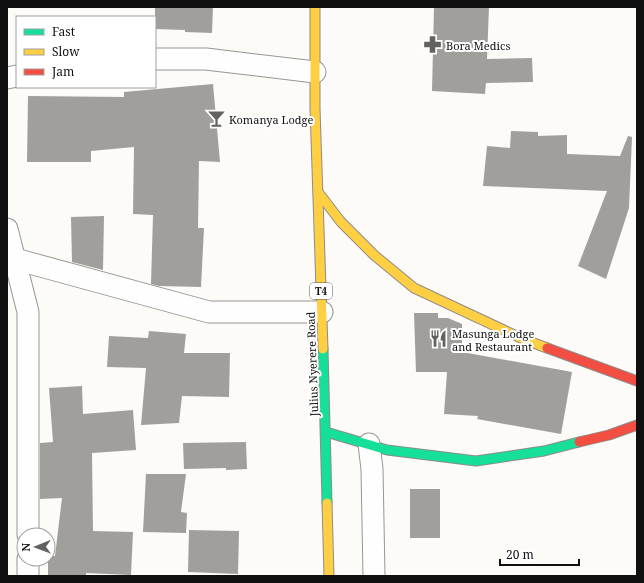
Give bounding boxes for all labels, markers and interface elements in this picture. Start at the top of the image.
legend [16,16,156,88]
text: Fast [52,23,75,40]
pharmacy icon: Bora Medics [423,35,443,55]
place label: Bora Medics [446,38,510,53]
text: Slow [52,43,80,60]
text: Jam [51,63,74,80]
bar icon: Komanya Lodge [206,109,226,129]
place label: Komanya Lodge [229,112,313,127]
road number: T4 [310,283,332,299]
street label: Julius Nyerere Road [303,311,321,418]
place label: Masunga Lodge and Restaurant [452,326,534,354]
restaurant icon: Masunga Lodge and Restaurant [429,329,449,349]
north arrow [16,527,56,567]
scale bar [500,541,579,567]
text: N [18,542,33,552]
text: 20 m [506,546,534,563]

